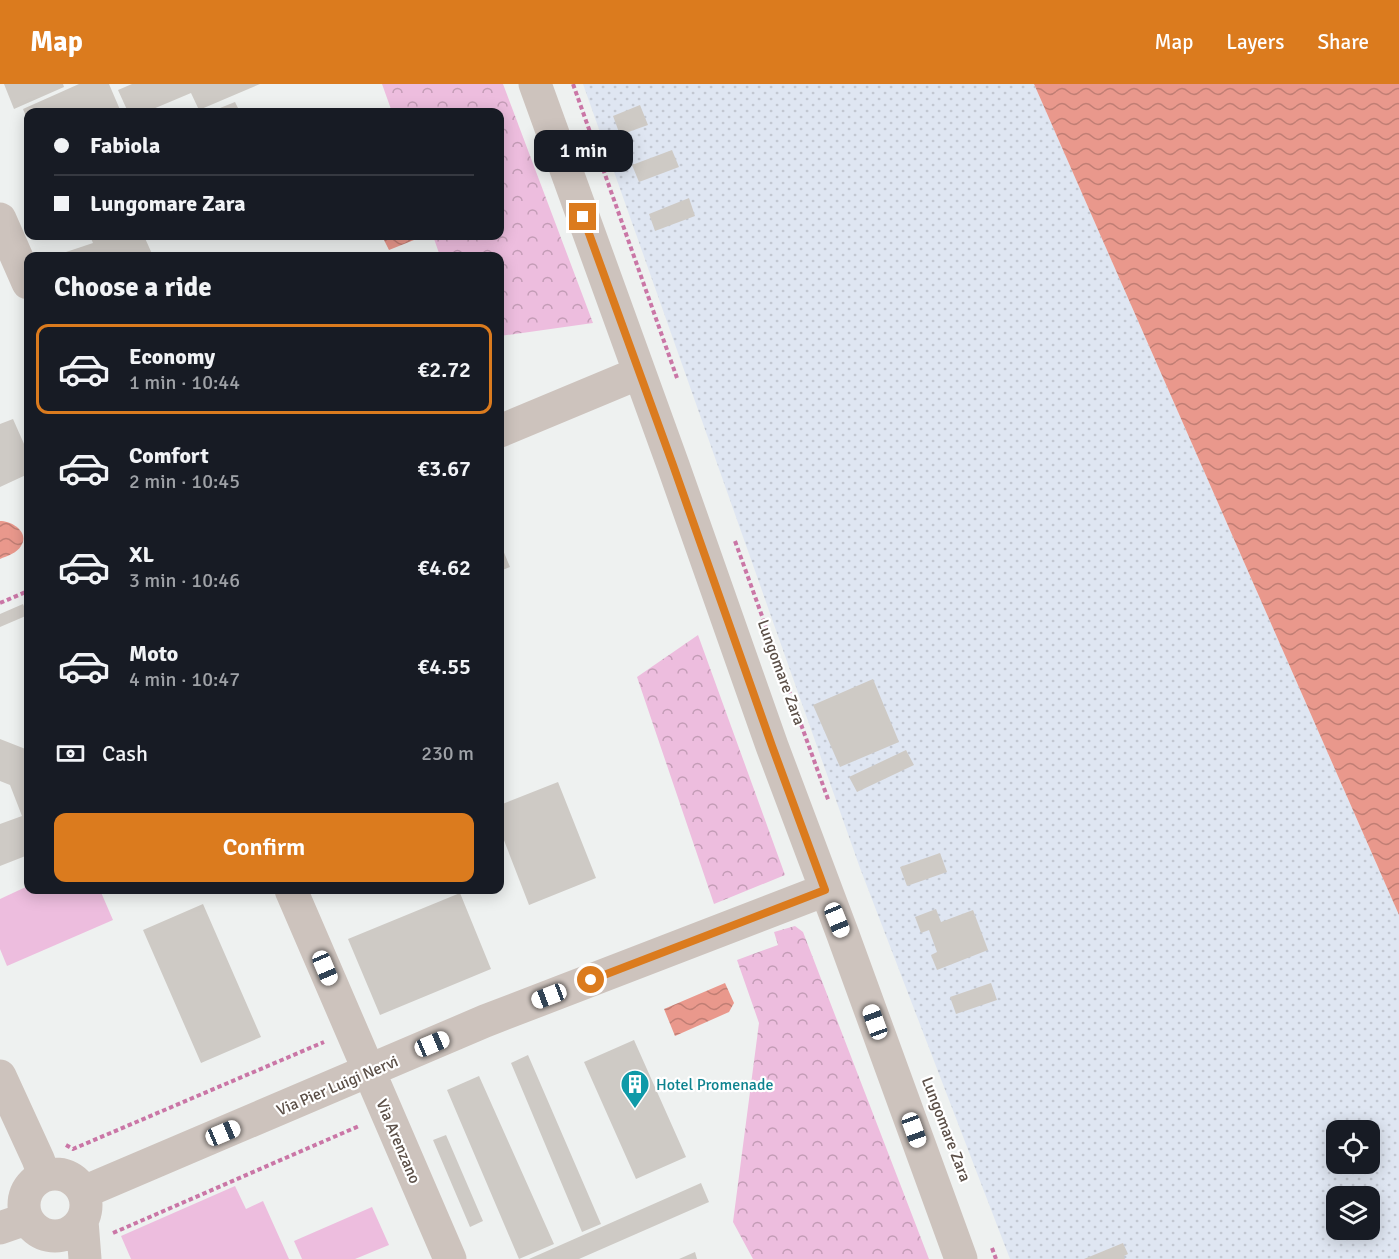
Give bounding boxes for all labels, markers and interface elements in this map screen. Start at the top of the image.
text: Map [30,25,83,59]
text: Map [1155,29,1193,55]
text: Layers [1226,29,1284,55]
text: Share [1317,29,1369,55]
callout: 1 min [534,130,632,172]
text: Fabiola [90,132,160,159]
text: 1 min [560,138,607,163]
text: Lungomare Zara [90,190,246,217]
route end [569,203,596,230]
text: Choose a ride [54,271,212,304]
icon: car [57,342,111,396]
text: Economy [129,343,215,370]
text: €2.72 [417,356,471,383]
text: 1 min · 10:44 [129,370,240,395]
icon: car [57,441,111,495]
text: Comfort [129,442,209,469]
text: €3.67 [417,455,471,482]
text: 2 min · 10:45 [129,469,240,494]
icon: car [57,540,111,594]
text: XL [129,541,154,568]
text: €4.62 [417,554,471,581]
text: 3 min · 10:46 [129,568,240,593]
street label: Lungomare Zara [753,617,809,728]
icon: car [57,639,111,693]
text: Moto [129,640,178,667]
text: €4.55 [417,653,471,680]
text: 4 min · 10:47 [129,667,240,692]
icon: cash [54,737,87,770]
text: Cash [102,740,148,767]
text: 230 m [421,741,474,766]
button: Confirm [54,813,474,882]
car [822,900,852,940]
car [310,948,340,988]
route start [577,966,604,993]
car [529,981,569,1011]
car [860,1002,890,1042]
car [412,1029,452,1059]
street label: Via Pier Luigi Nervi [274,1051,401,1121]
building icon: Hotel Promenade [619,1068,651,1110]
street label: Lungomare Zara [917,1074,975,1185]
place label: Hotel Promenade [656,1075,773,1095]
street label: Via Arenzano [371,1096,425,1187]
car [899,1110,929,1150]
car [203,1118,243,1148]
map controls [1326,1120,1380,1240]
button: locate [1326,1120,1380,1174]
button: layers [1326,1186,1380,1240]

